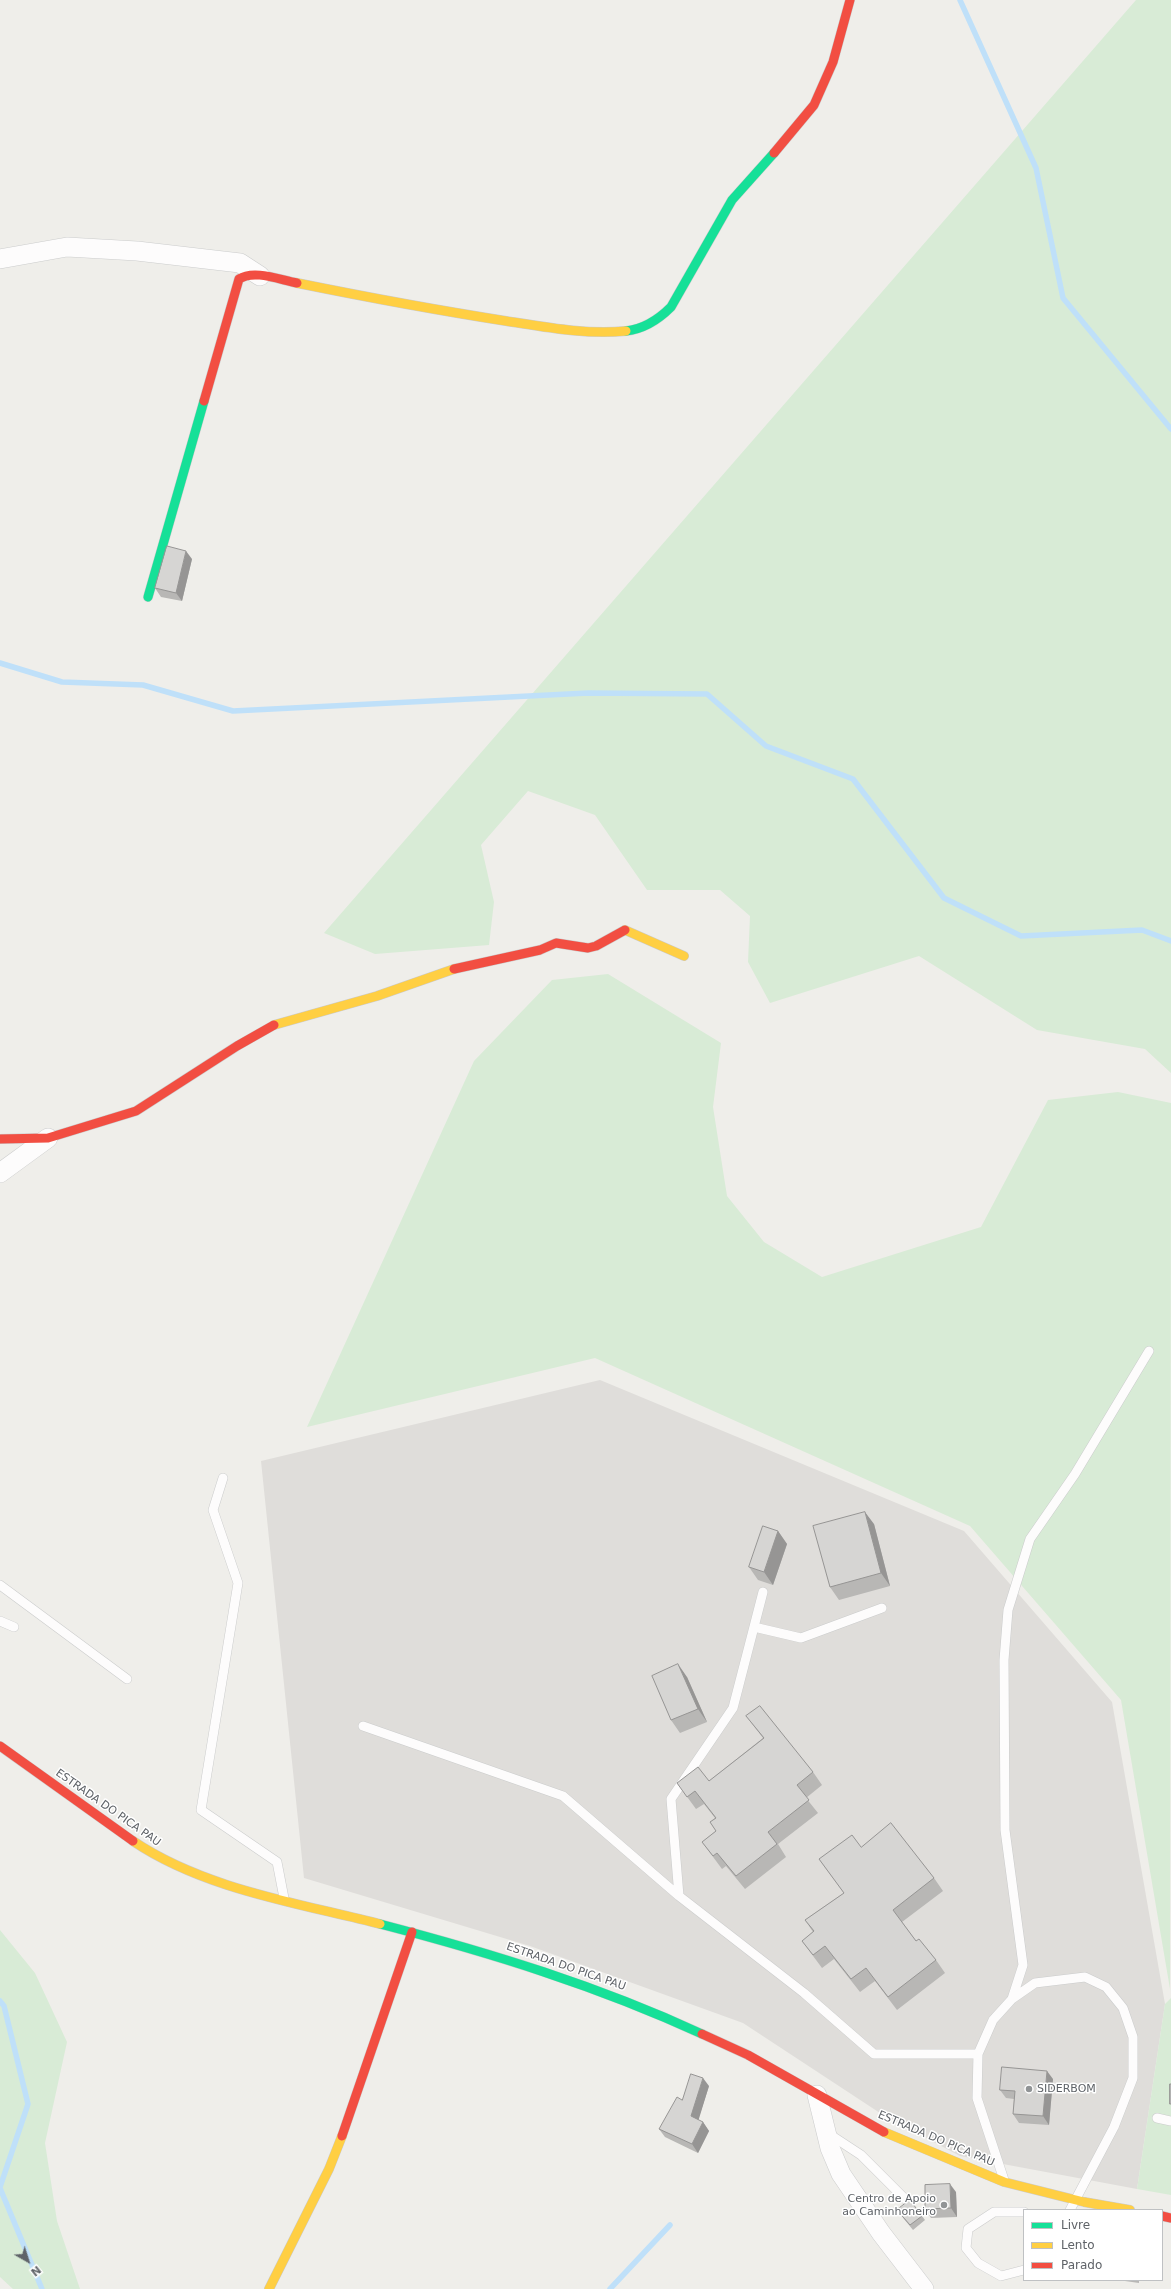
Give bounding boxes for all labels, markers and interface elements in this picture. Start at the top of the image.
street label: ESTRADA DO PICA PAU [53,1767,163,1849]
street label: ESTRADA DO PICA PAU [505,1940,627,1994]
place label: SIDERBOM [1037,2082,1096,2096]
marker: SIDERBOM [1024,2084,1034,2094]
street label: ESTRADA DO PICA PAU [876,2108,996,2170]
place label: Centro de Apoio ao Caminhoneiro [842,2192,936,2218]
marker: Centro de Apoio ao Caminhoneiro [939,2200,949,2210]
legend [1023,2209,1163,2281]
text: Livre [1061,2218,1090,2232]
text: Lento [1061,2238,1095,2252]
north arrow [8,2241,48,2281]
text: Parado [1061,2258,1102,2272]
text: N [28,2263,44,2279]

